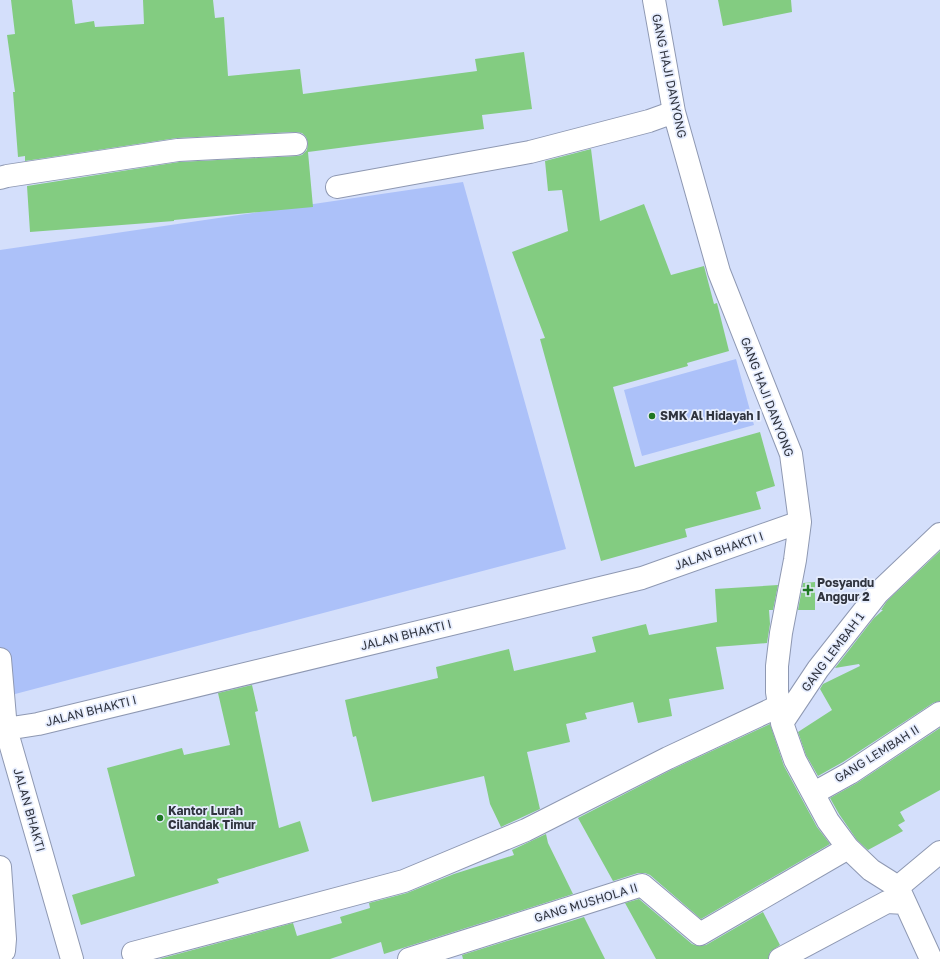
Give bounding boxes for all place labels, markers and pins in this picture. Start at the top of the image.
place label: SMK Al Hidayah I [660,408,760,423]
marker: SMK Al Hidayah I [647,411,657,421]
place label: Posyandu Anggur 2 [817,575,874,604]
marker: Posyandu Anggur 2 [802,584,814,596]
place label: Kantor Lurah Cilandak Timur [168,803,256,832]
marker: Kantor Lurah Cilandak Timur [155,813,165,823]

